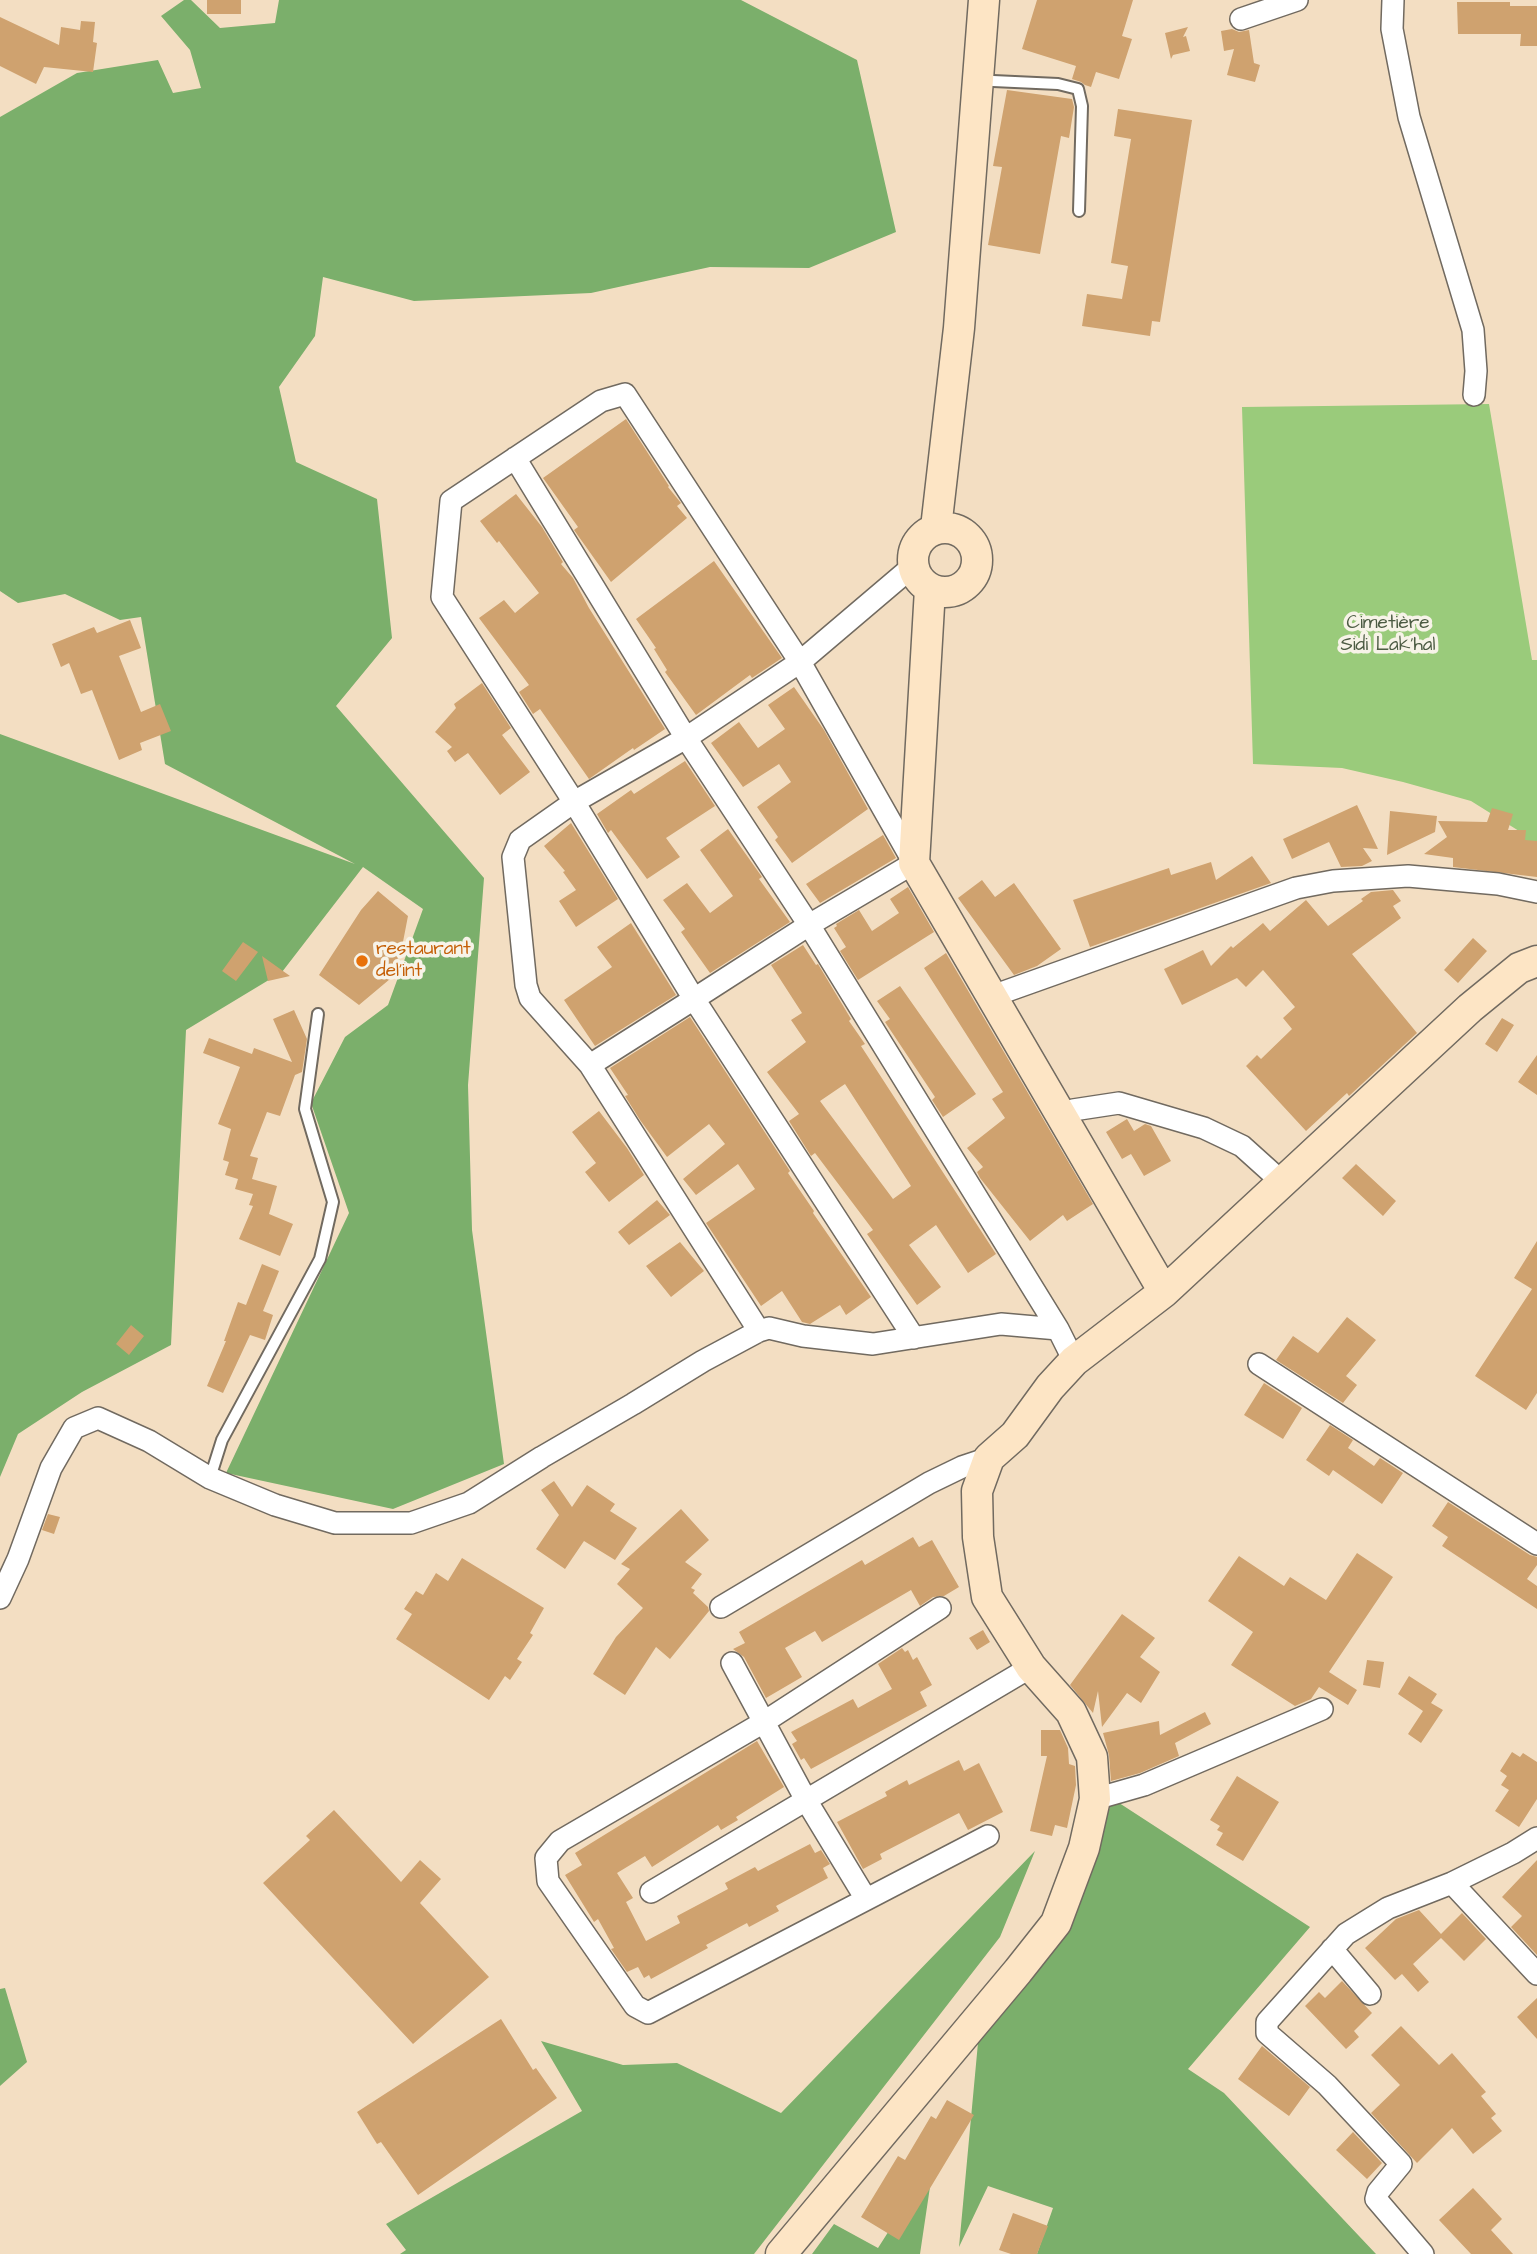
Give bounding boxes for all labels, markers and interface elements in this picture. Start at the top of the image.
park label: Cimetière Sidi Lak'hal [1341,613,1435,657]
place label: restaurant del'int [376,939,471,983]
marker: restaurant del'int [354,953,370,969]

